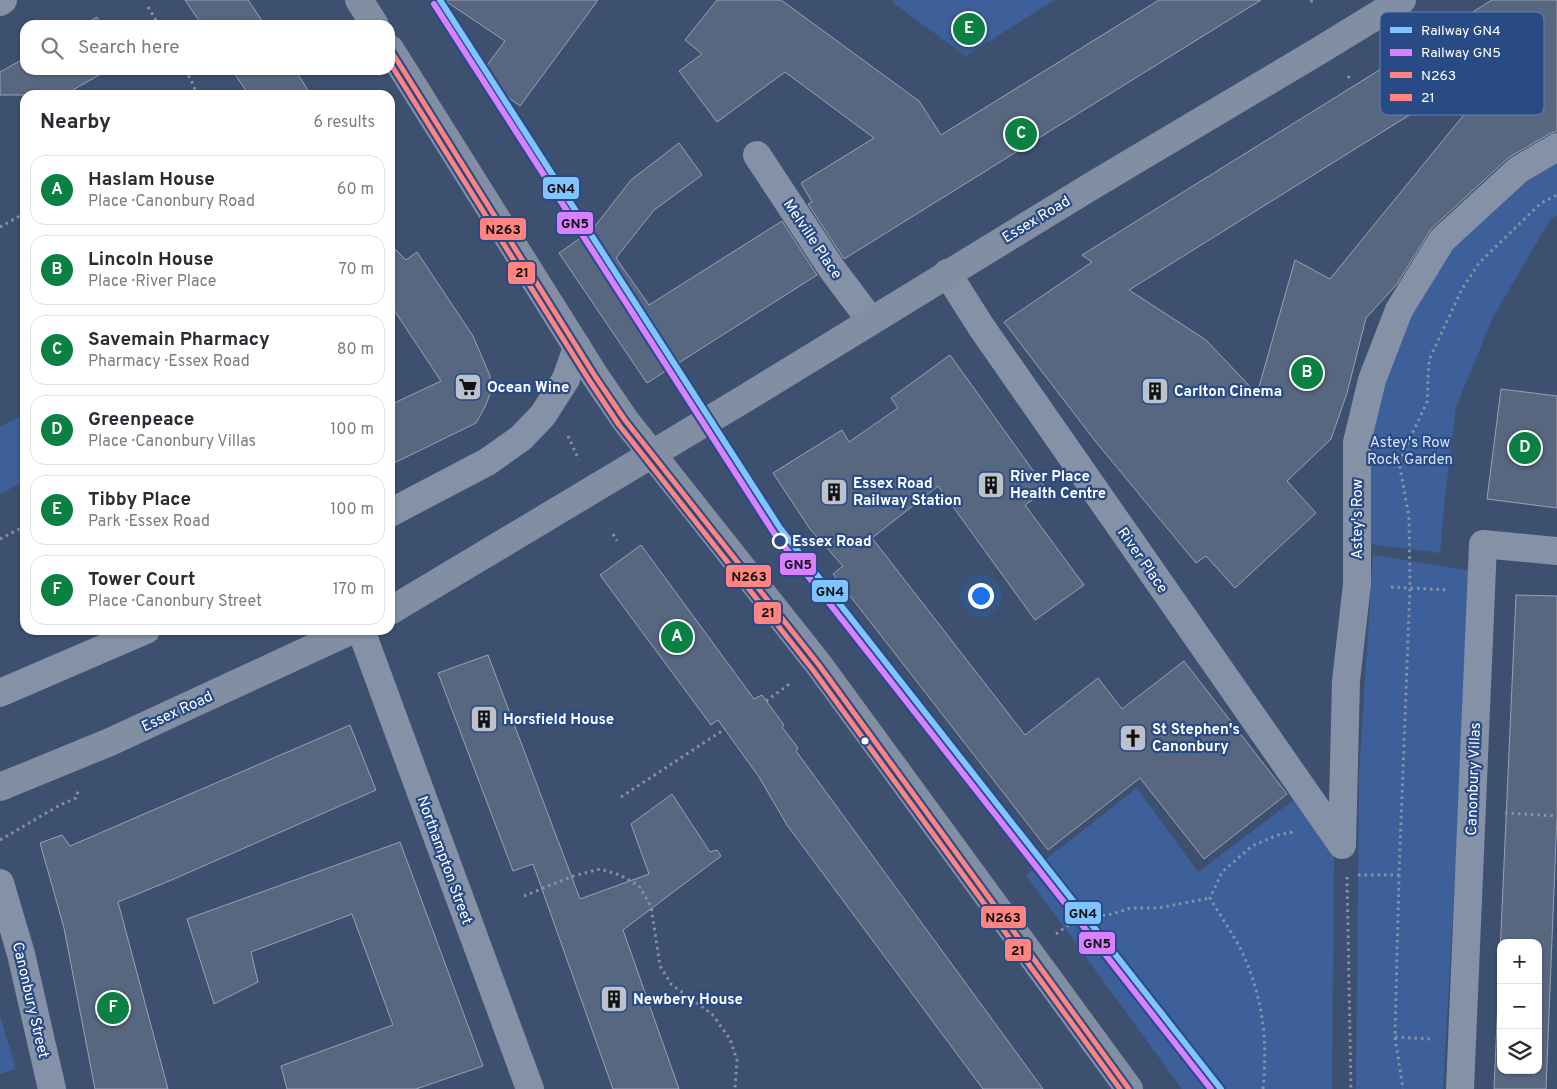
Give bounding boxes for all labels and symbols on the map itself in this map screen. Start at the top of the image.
pin: E [953,10,985,48]
legend [1380,12,1544,115]
text: Railway GN4 [1421,23,1501,40]
text: Railway GN5 [1421,45,1501,62]
text: N263 [1421,68,1456,85]
text: 21 [1421,90,1435,107]
pin: C [1005,115,1037,153]
line badge: GN4 [542,176,580,200]
text: GN4 [547,181,575,198]
street label: Essex Road [999,193,1074,248]
street label: Melville Place [778,196,845,283]
line badge: GN5 [556,211,594,235]
text: GN5 [561,216,589,233]
line badge: N263 [479,217,527,241]
text: N263 [485,222,521,239]
line badge: 21 [507,261,536,285]
text: 21 [515,265,529,282]
pin: B [1291,354,1323,392]
supermarket icon: Ocean Wine [453,372,483,402]
building icon: Carlton Cinema [1140,376,1170,406]
place label: Ocean Wine [487,379,569,398]
place label: Carlton Cinema [1174,383,1282,402]
pin: D [1509,429,1541,467]
park label: Astey's Row Rock Garden [1367,434,1453,470]
place label: River Place Health Centre [1010,468,1106,504]
building icon: River Place Health Centre [976,470,1006,500]
place label: Essex Road Railway Station [853,475,962,511]
building icon: Essex Road Railway Station [819,477,849,507]
street label: Astey's Row [1349,478,1368,559]
street label: River Place [1112,524,1171,598]
marker: Essex Road [772,533,788,549]
place label: Essex Road [792,533,872,552]
line badge: GN5 [779,552,817,576]
text: GN5 [784,557,812,574]
line badge: N263 [725,564,772,588]
text: N263 [731,569,767,586]
line badge: GN4 [811,579,849,603]
your location [968,583,994,609]
text: GN4 [816,584,844,601]
line badge: 21 [753,601,782,625]
text: 21 [761,605,775,622]
pin: A [661,618,693,656]
street label: Essex Road [139,688,216,737]
building icon: Horsfield House [469,704,499,734]
place label: Horsfield House [503,711,614,730]
place label: St Stephen's Canonbury [1152,721,1240,757]
street label: Canonbury Villas [1463,722,1486,836]
church icon: St Stephen's Canonbury [1118,723,1148,753]
unlabelled marker [860,736,870,746]
street label: Northampton Street [412,794,476,927]
line badge: GN4 [1064,901,1102,925]
line badge: N263 [980,905,1027,929]
text: GN4 [1069,906,1097,923]
text: N263 [985,910,1021,927]
line badge: GN5 [1078,931,1116,955]
text: GN5 [1083,936,1111,953]
line badge: 21 [1004,938,1032,962]
street label: Canonbury Street [7,940,52,1060]
text: 21 [1011,943,1025,960]
building icon: Newbery House [599,984,629,1014]
pin: F [97,989,129,1027]
place label: Newbery House [633,991,743,1010]

